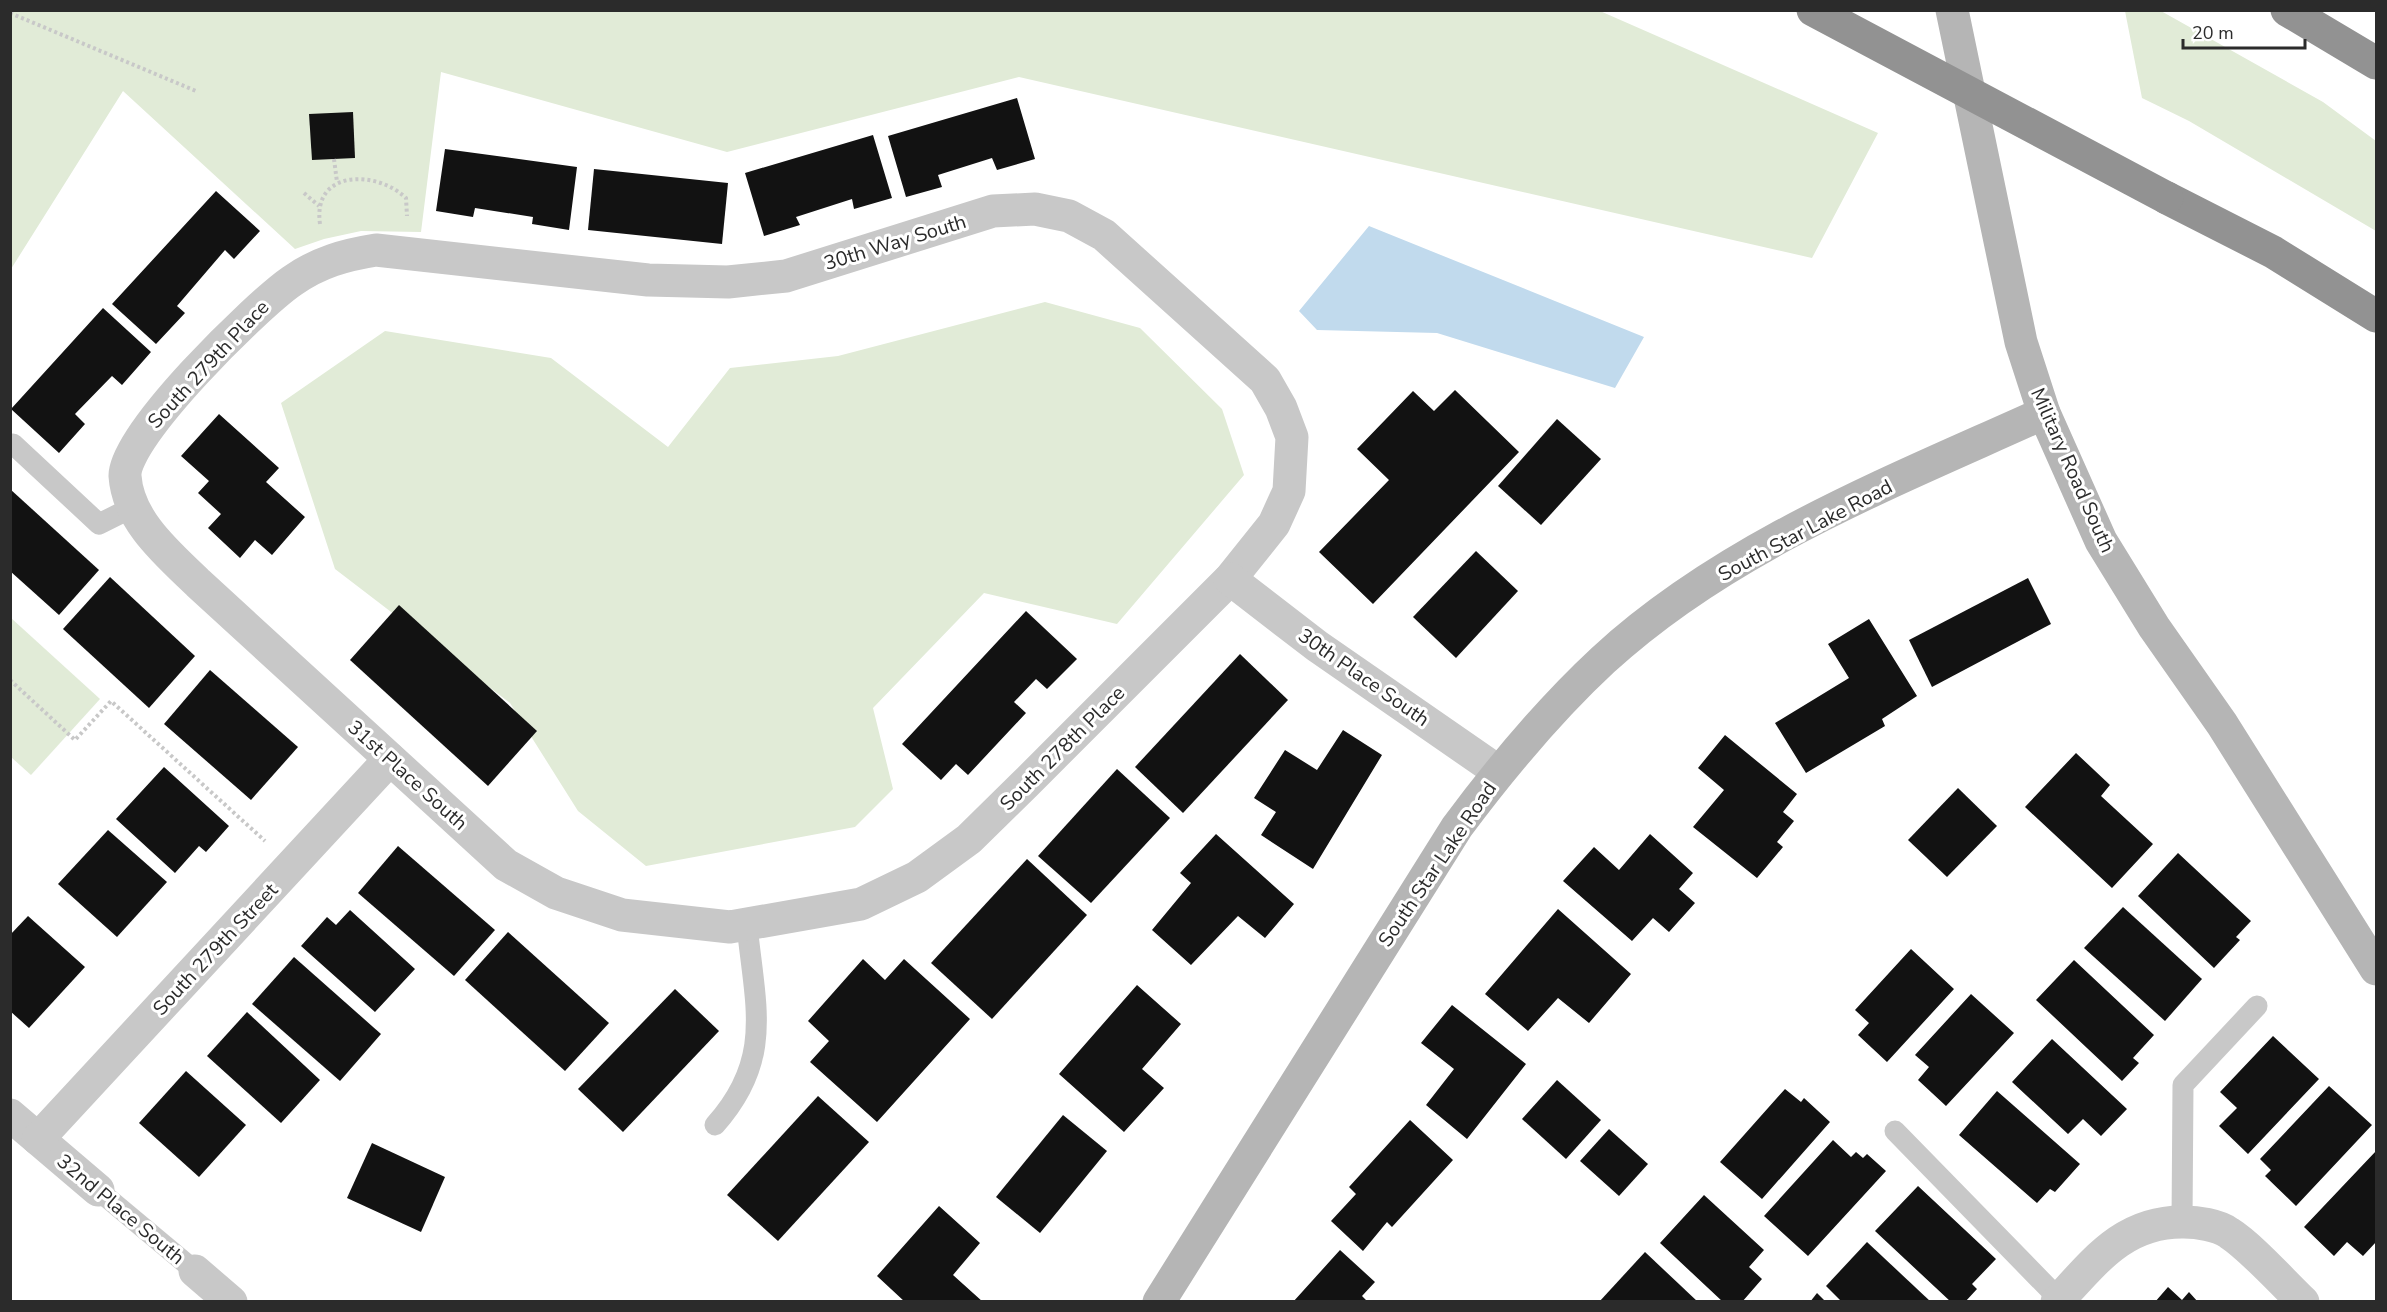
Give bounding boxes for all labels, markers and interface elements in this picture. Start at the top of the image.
scale bar [2183,12,2304,50]
text: 20 m [2192,21,2234,45]
street label: 30th Way South [821,208,970,277]
street label: South 279th Place [142,294,275,434]
street label: Military Road South [2024,384,2121,557]
street label: South Star Lake Road [1713,473,1897,588]
street label: 30th Place South [1293,622,1435,733]
street label: South 278th Place [994,680,1131,817]
street label: 31st Place South [342,714,473,836]
street label: South Star Lake Road [1372,776,1503,952]
street label: South 279th Street [147,876,285,1022]
street label: 32nd Place South [51,1148,190,1271]

